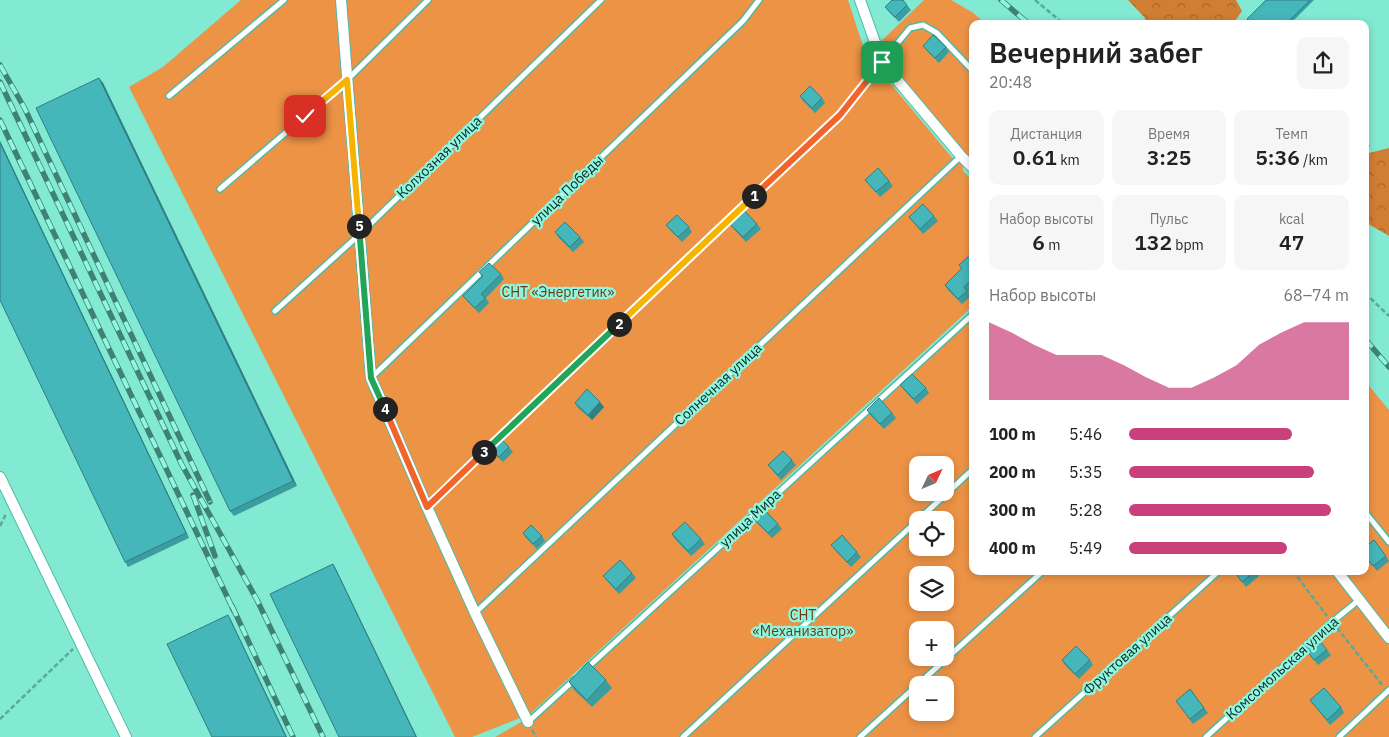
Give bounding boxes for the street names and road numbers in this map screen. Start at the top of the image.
street label: Колхозная улица [393,111,486,202]
street label: улица Победы [527,151,607,229]
street label: Солнечная улица [670,338,766,429]
street label: улица Мира [716,485,785,551]
street label: Фруктовая улица [1079,609,1176,699]
street label: Комсомольская улица [1222,612,1343,723]

